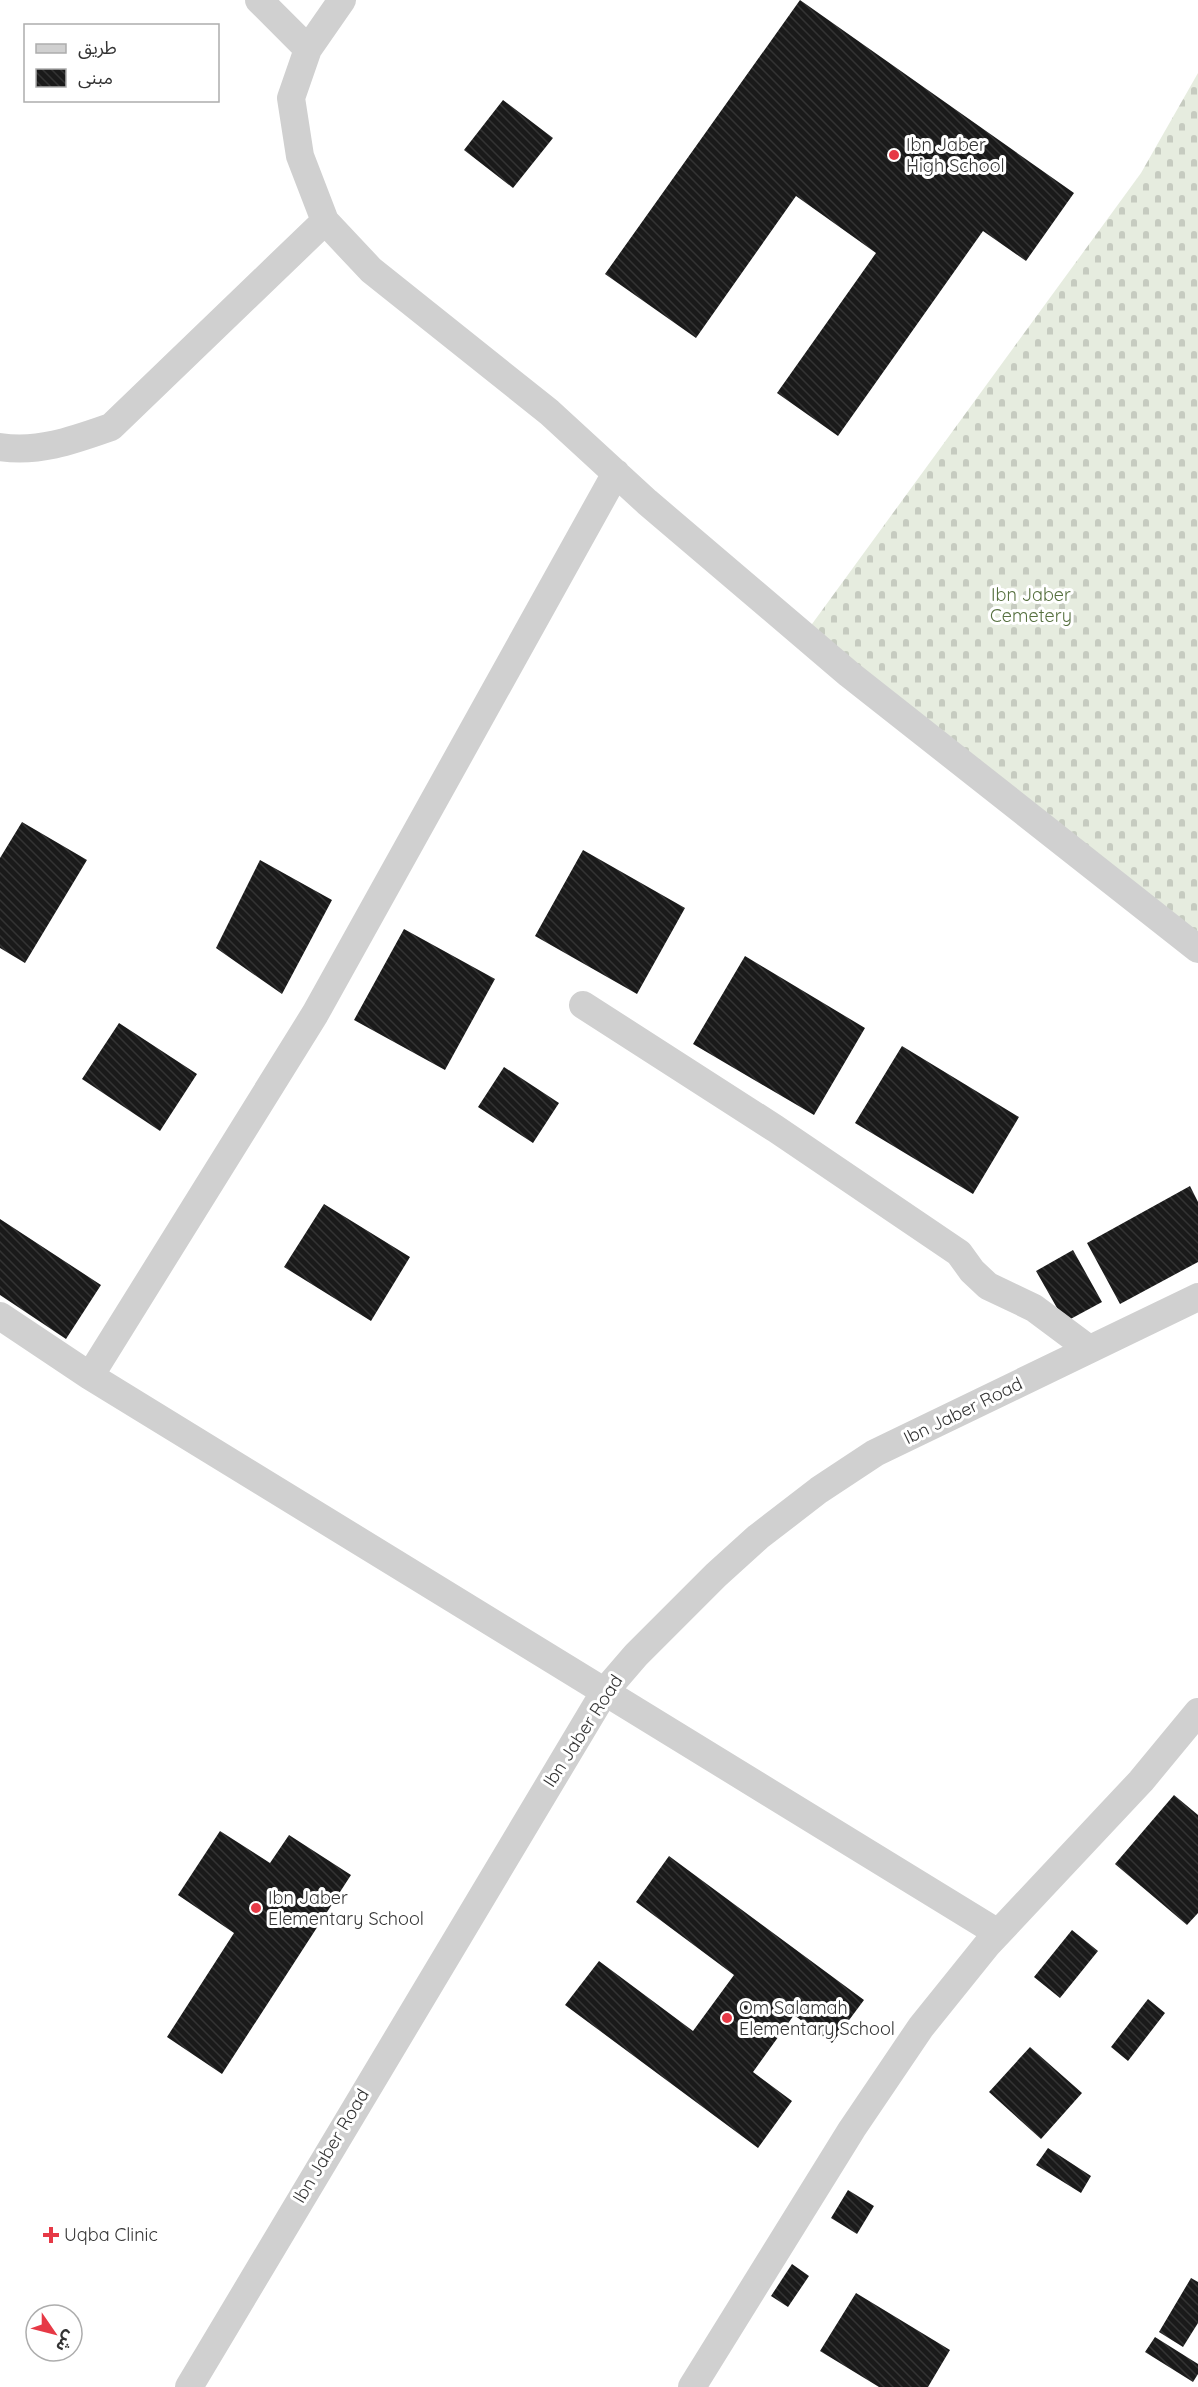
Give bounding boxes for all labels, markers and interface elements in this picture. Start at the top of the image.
legend [24,24,219,102]
text: طريق [78,36,117,59]
text: مبنى [78,66,113,89]
place label: Ibn Jaber High School [906,133,1005,177]
marker: Ibn Jaber High School [887,148,901,162]
park label: Ibn Jaber Cemetery [990,583,1072,627]
street label: Ibn Jaber Road [900,1372,1026,1449]
street label: Ibn Jaber Road [538,1670,627,1791]
place label: Ibn Jaber Elementary School [268,1886,424,1930]
marker: Ibn Jaber Elementary School [249,1901,263,1915]
place label: Om Salamah Elementary School [739,1996,895,2040]
marker: Om Salamah Elementary School [720,2011,734,2025]
street label: Ibn Jaber Road [287,2084,374,2207]
place label: Uqba Clinic [64,2223,158,2246]
marker: Uqba Clinic [42,2226,60,2244]
north arrow [24,2303,84,2363]
text: ش [52,2327,81,2356]

